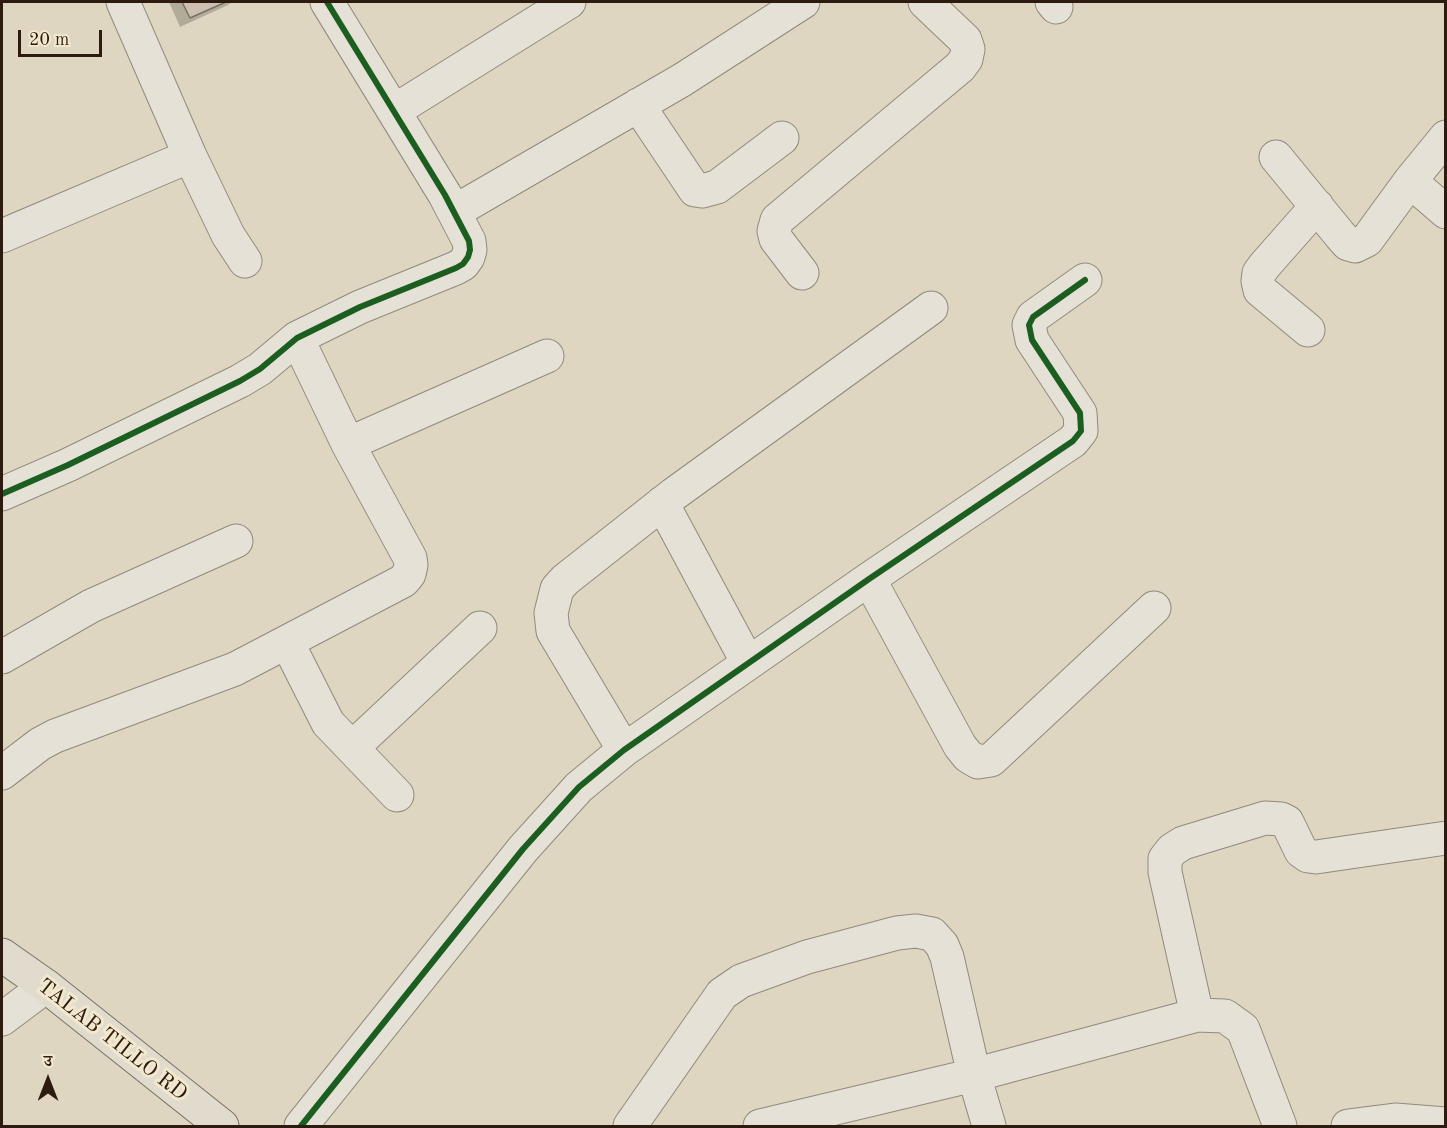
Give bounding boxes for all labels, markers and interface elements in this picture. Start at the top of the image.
scale bar [21,18,105,56]
text: 20 m [29,31,69,49]
street label: TALAB TILLO RD [32,974,192,1106]
north arrow [18,1050,78,1110]
text: उ [44,1054,52,1070]

